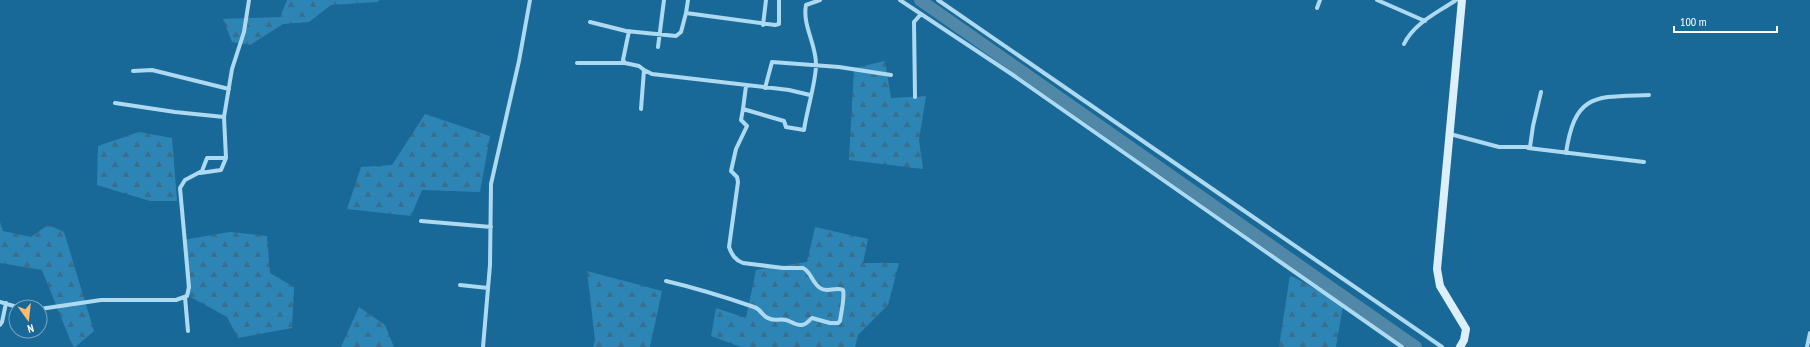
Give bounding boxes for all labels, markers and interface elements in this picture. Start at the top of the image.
scale bar [1674,8,1777,34]
text: 100 m [1680,14,1707,29]
north arrow [8,299,48,339]
text: N [26,321,35,336]

